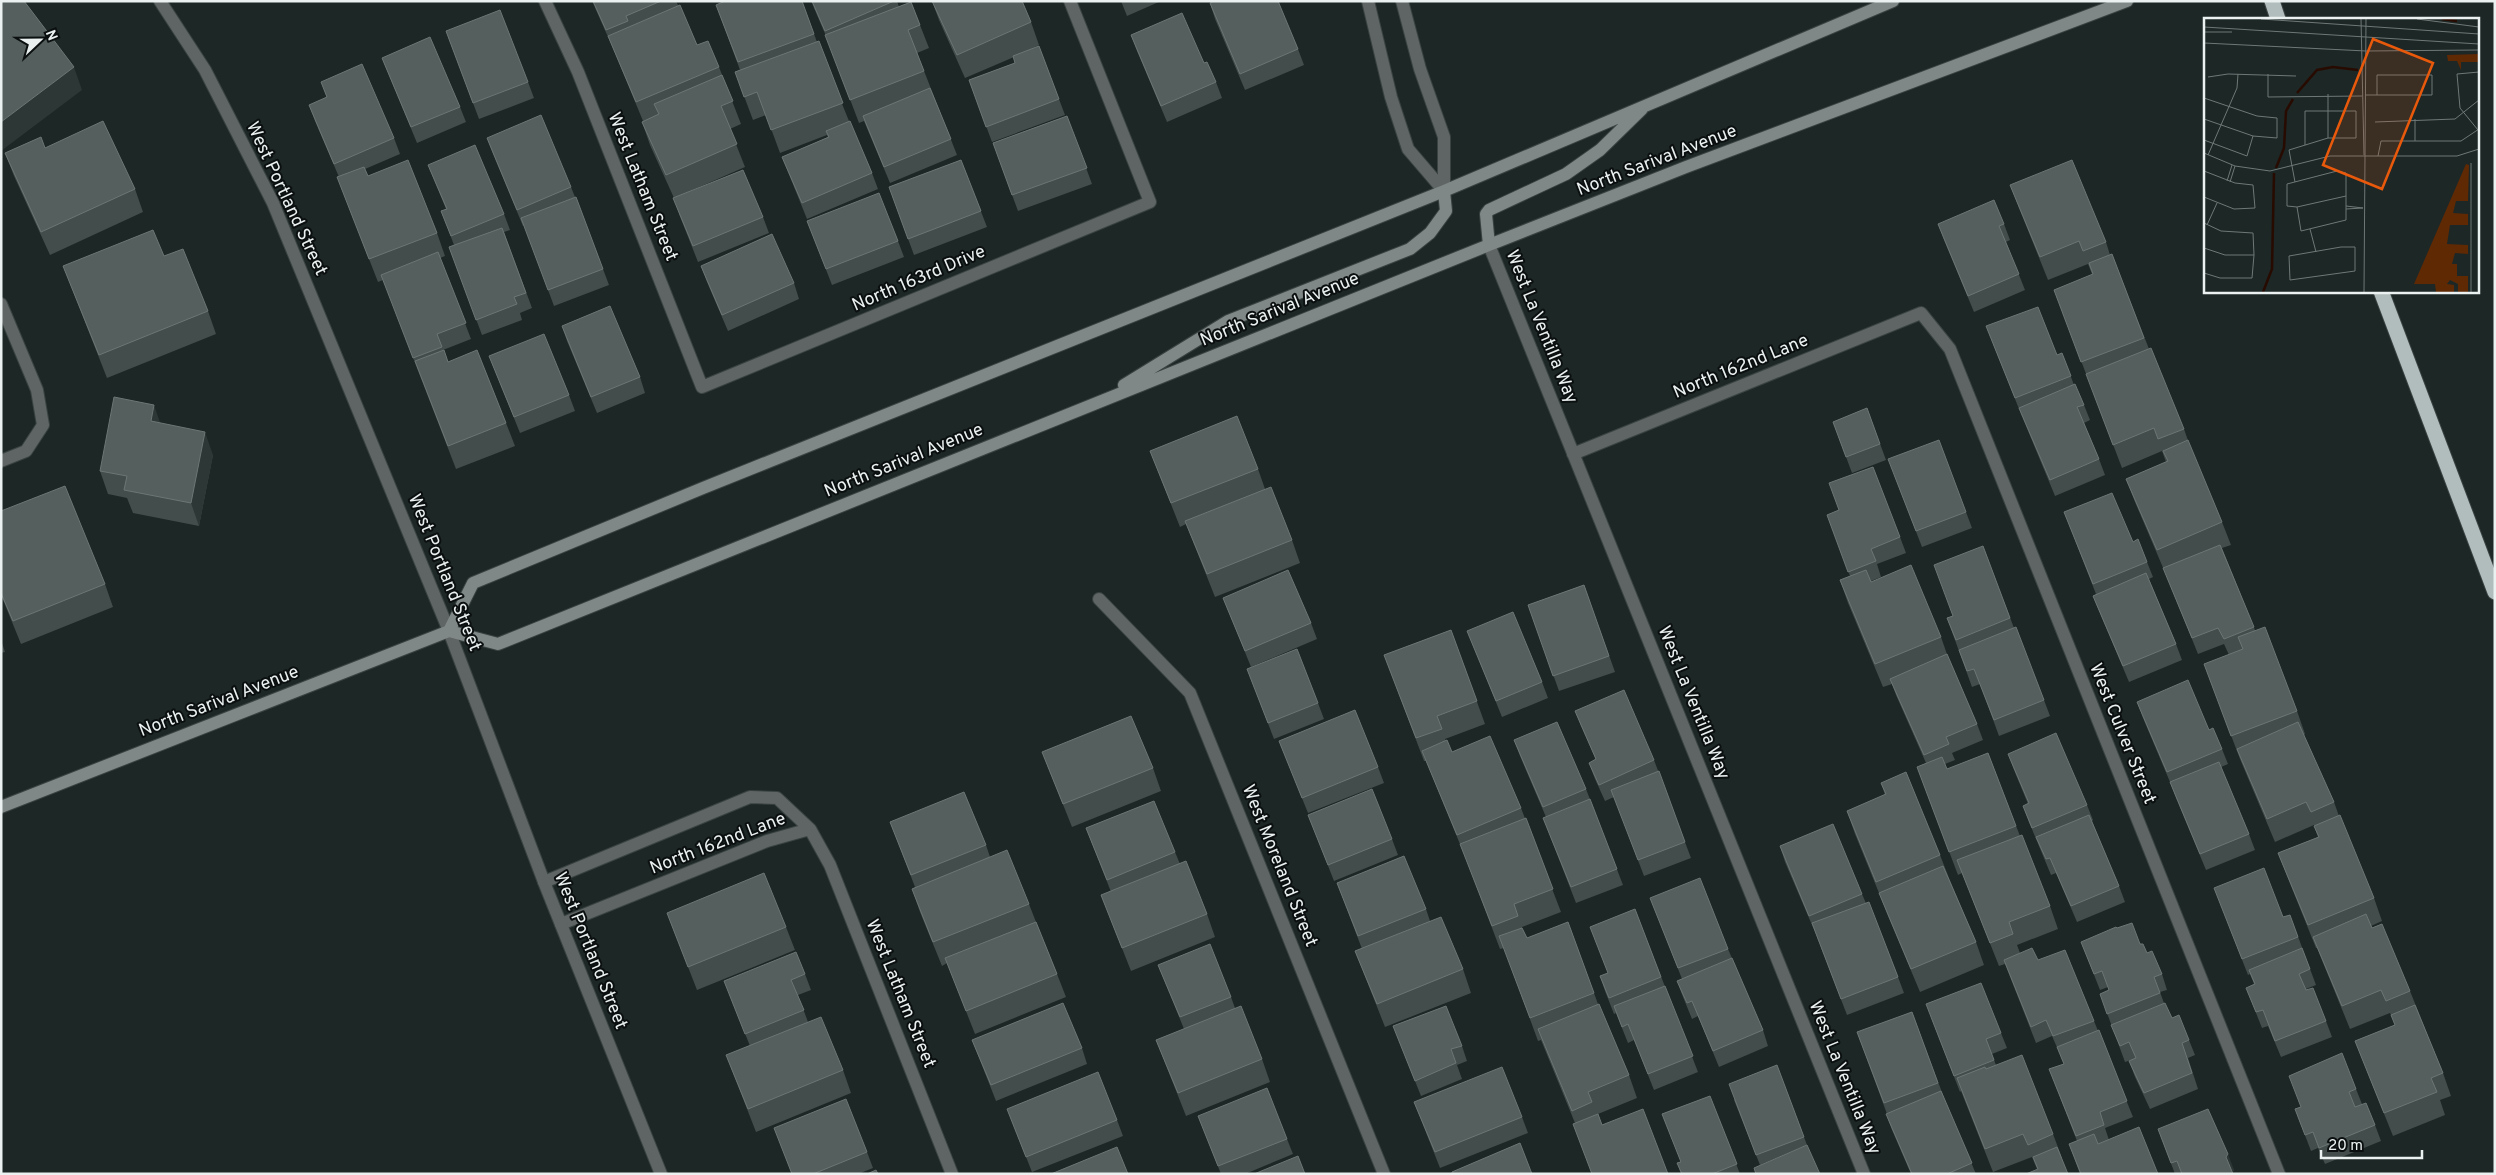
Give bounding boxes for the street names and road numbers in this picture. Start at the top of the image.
street label: West Latham Street [602,109,682,265]
street label: West Portland Street [240,118,332,280]
street label: North Sarival Avenue [1574,120,1740,202]
street label: North 163rd Drive [849,241,989,317]
street label: West La Ventilla Way [1500,247,1582,407]
street label: North Sarival Avenue [1197,268,1363,352]
street label: North 162nd Lane [1670,329,1812,405]
street label: North Sarival Avenue [821,419,987,503]
street label: West Portland Street [402,491,486,655]
street label: West La Ventilla Way [1652,623,1734,783]
street label: West Culver Street [2083,660,2161,808]
street label: North Sarival Avenue [136,661,302,743]
street label: West Moreland Street [1236,781,1322,951]
street label: North 162nd Lane [647,807,789,881]
street label: West Portland Street [548,869,632,1033]
street label: West Latham Street [860,916,940,1072]
street label: West La Ventilla Way [1803,998,1885,1158]

